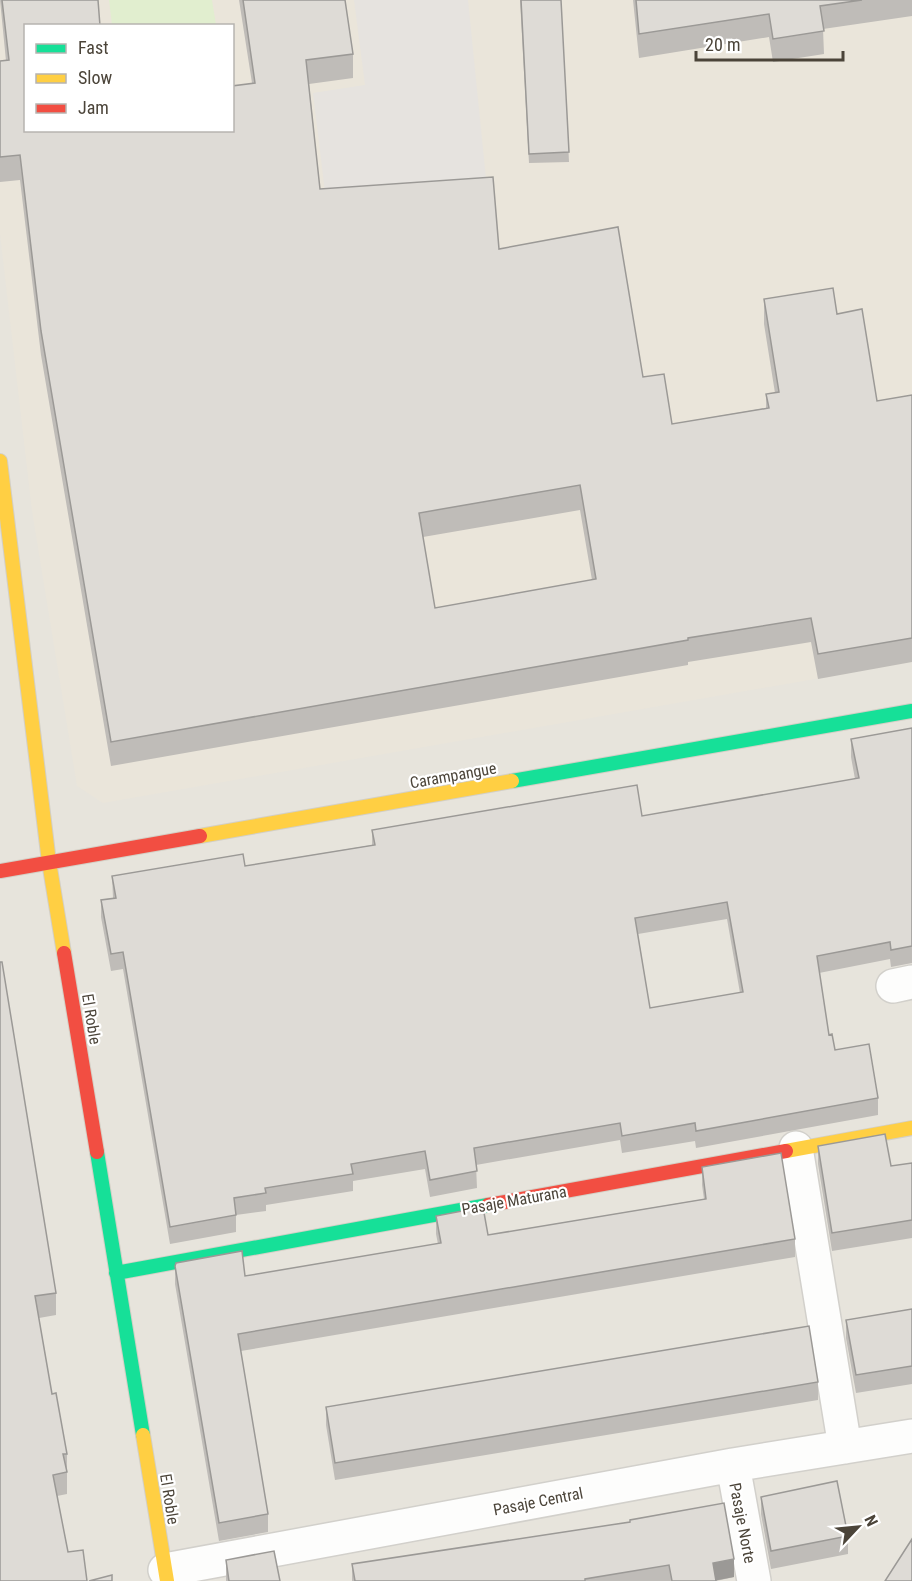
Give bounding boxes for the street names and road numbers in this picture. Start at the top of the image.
street label: Carampangue [408,759,498,792]
street label: El Roble [78,992,105,1046]
street label: Pasaje Maturana [460,1182,568,1219]
street label: El Roble [156,1472,183,1526]
street label: Pasaje Norte [725,1481,760,1565]
street label: Pasaje Central [492,1483,585,1520]

